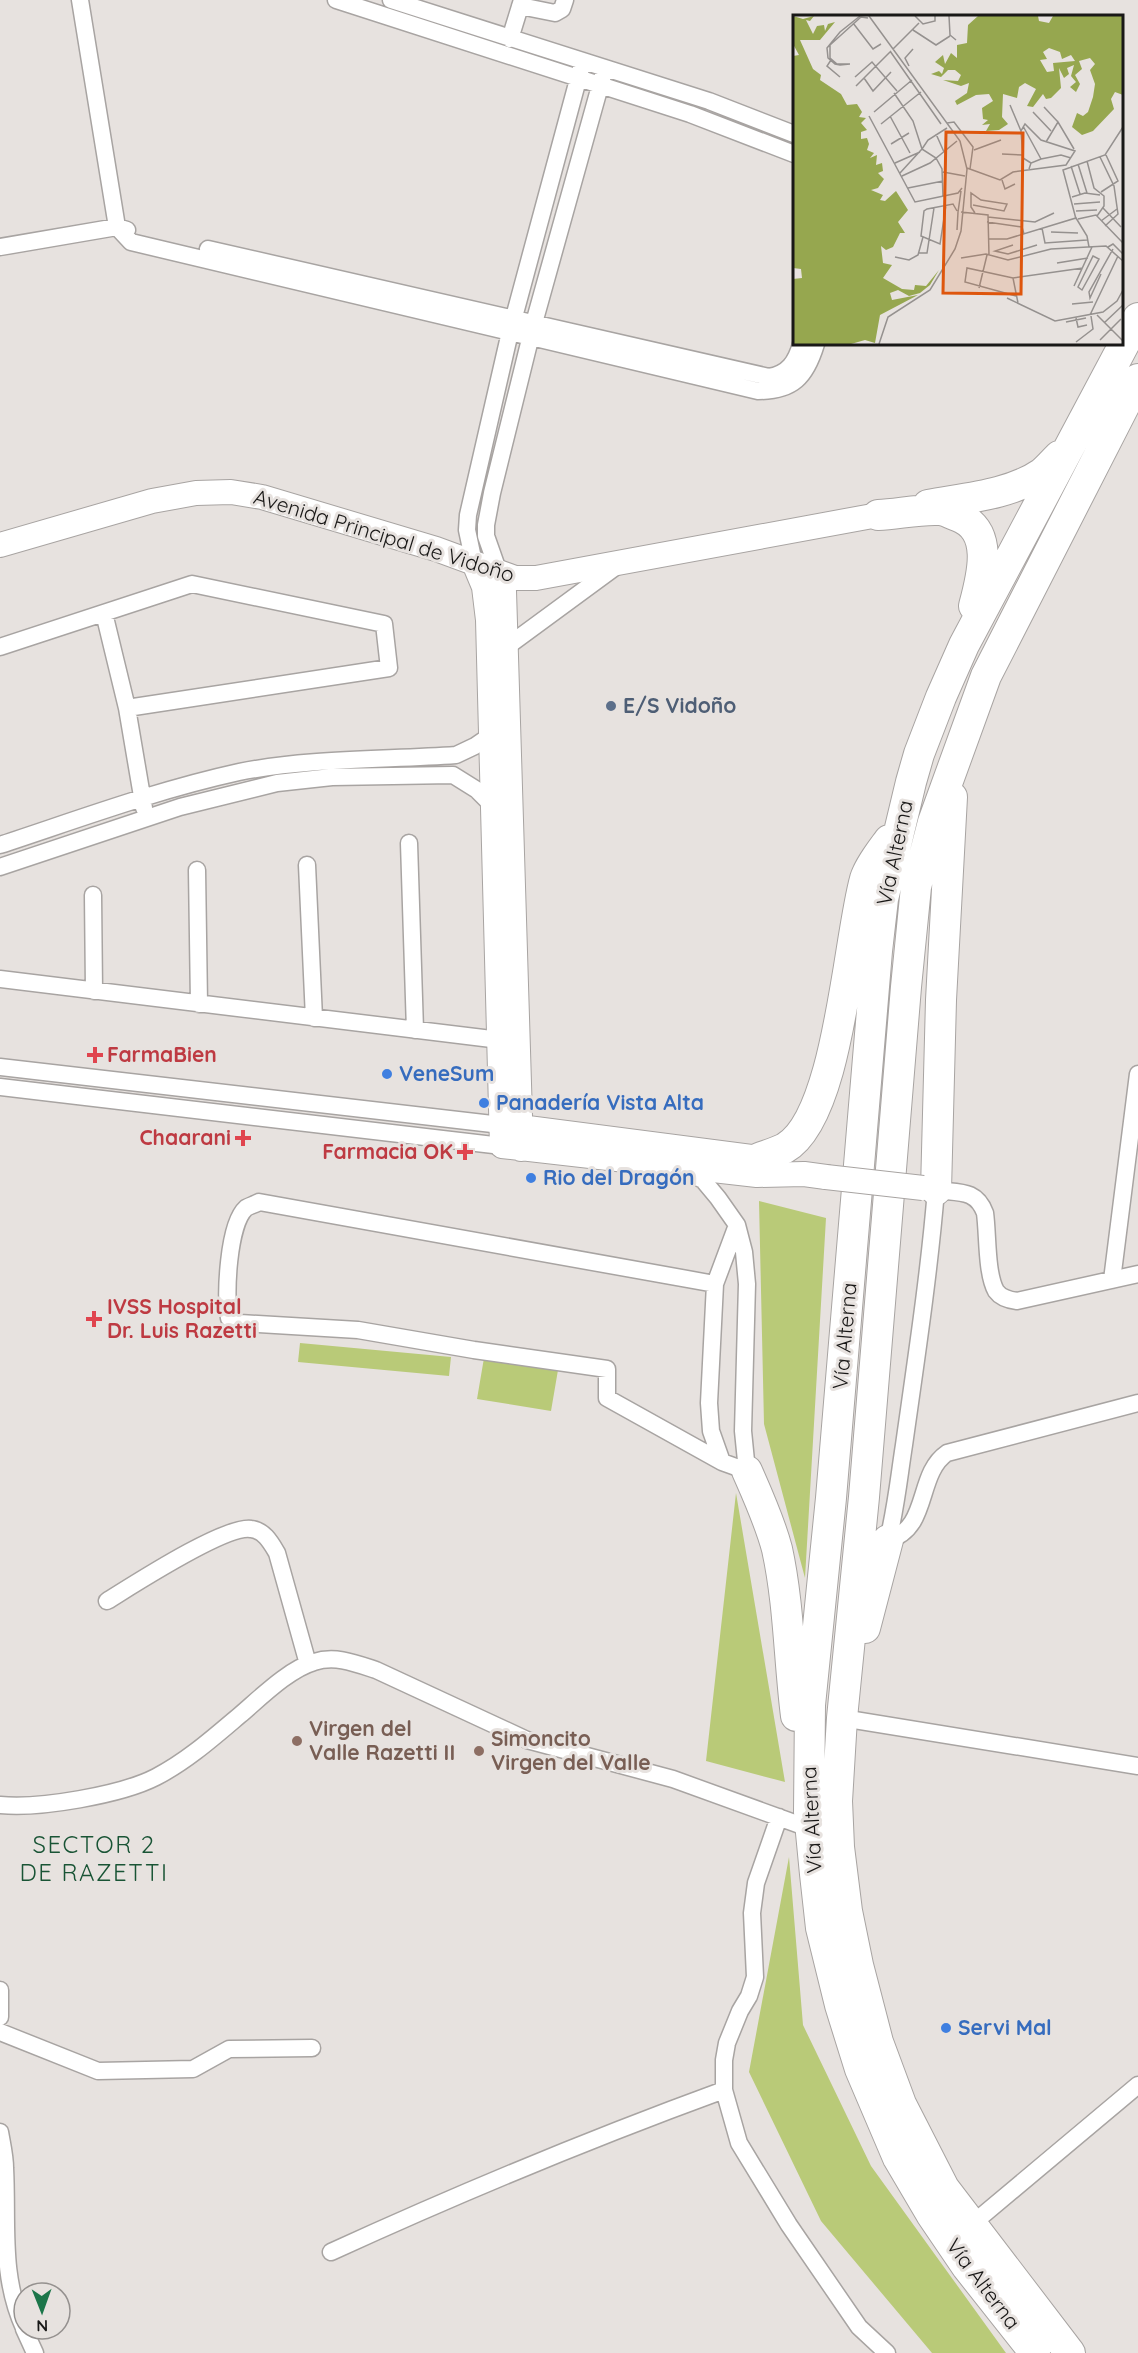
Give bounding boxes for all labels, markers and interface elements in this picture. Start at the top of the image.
inset map [793,15,1123,345]
street label: Avenida Principal de Vidoño [251,483,518,587]
place label: E/S Vidoño [623,692,736,718]
marker: E/S Vidoño [604,699,618,713]
street label: Vía Alterna [870,798,918,908]
place label: FarmaBien [107,1041,217,1067]
marker: FarmaBien [88,1048,102,1062]
place label: VeneSum [399,1060,494,1086]
marker: VeneSum [380,1067,394,1081]
place label: Panadería Vista Alta [496,1089,704,1115]
marker: Panadería Vista Alta [477,1096,491,1110]
place label: Chaarani [139,1124,231,1150]
marker: Chaarani [236,1131,250,1145]
place label: Farmacia OK [322,1138,453,1164]
marker: Farmacia OK [458,1145,472,1159]
place label: Rio del Dragón [543,1164,695,1190]
marker: Rio del Dragón [524,1171,538,1185]
street label: Vía Alterna [826,1281,862,1390]
place label: IVSS Hospital Dr. Luis Razetti [107,1293,257,1343]
marker: IVSS Hospital Dr. Luis Razetti [85,1310,103,1328]
place label: Virgen del Valle Razetti II [309,1715,455,1765]
place label: Simoncito Virgen del Valle [491,1725,651,1775]
marker: Virgen del Valle Razetti II [290,1734,304,1748]
marker: Simoncito Virgen del Valle [472,1744,486,1758]
street label: Vía Alterna [795,1766,827,1874]
district label: SECTOR 2 DE RAZETTI [20,1829,168,1887]
place label: Servi Mal [958,2014,1052,2040]
marker: Servi Mal [939,2021,953,2035]
street label: Vía Alterna [941,2233,1026,2334]
north arrow [12,2281,72,2341]
text: N [36,2316,48,2336]

